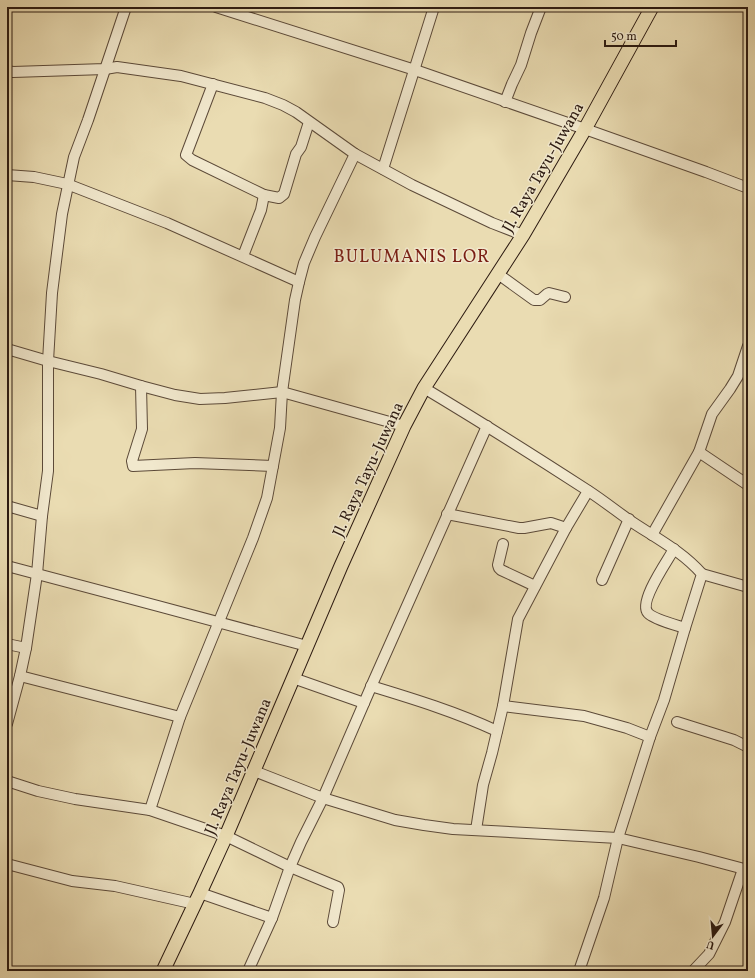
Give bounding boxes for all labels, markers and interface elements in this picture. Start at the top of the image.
scale bar [605,22,676,48]
text: 50 m [611,29,637,45]
street label: Jl. Raya Tayu-Juwana [498,99,590,237]
district label: BULUMANIS LOR [334,245,490,270]
street label: Jl. Raya Tayu-Juwana [328,399,410,541]
street label: Jl. Raya Tayu-Juwana [200,695,278,839]
north arrow [693,916,733,956]
text: U [705,936,716,952]

